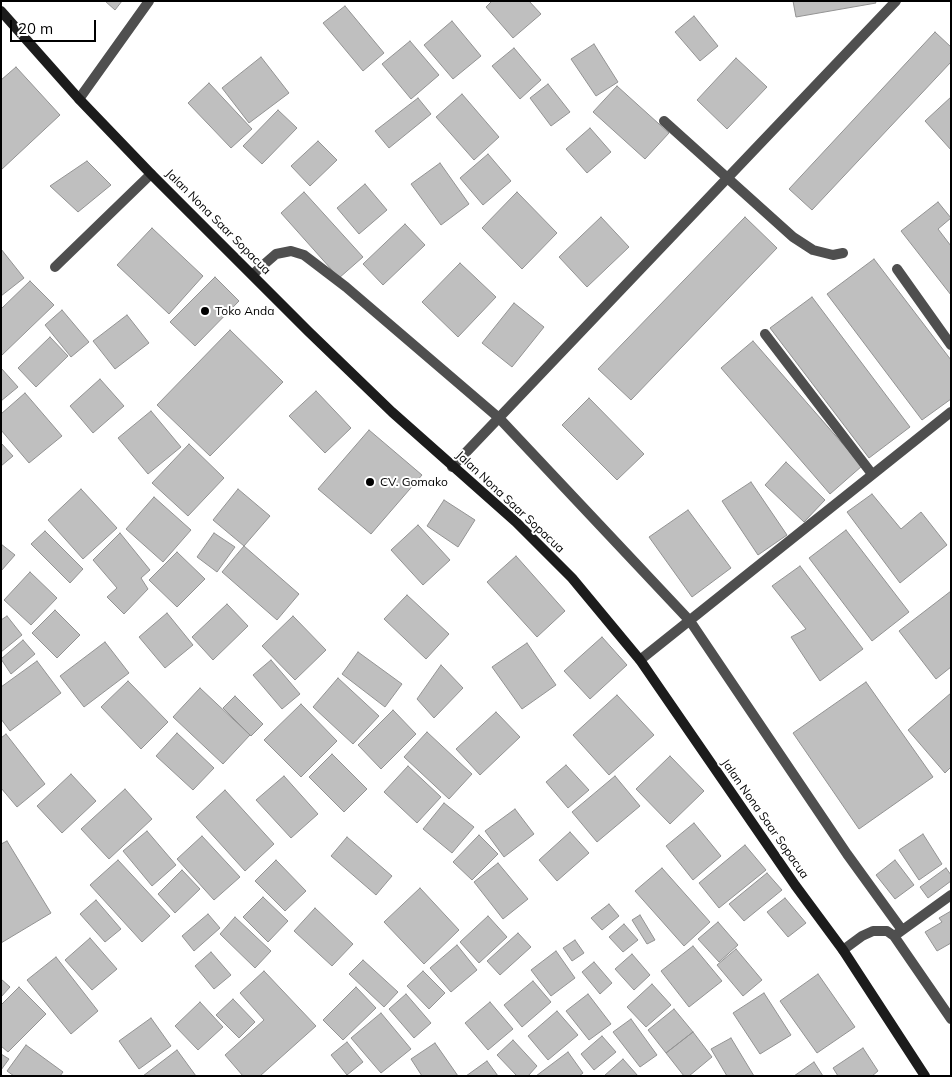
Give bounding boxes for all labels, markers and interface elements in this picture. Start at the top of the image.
scale bar [12,10,99,42]
text: 20 m [18,19,53,38]
street label: Jalan Nona Saar Sopacua [162,166,274,278]
place label: Toko Anda [215,304,274,318]
marker: Toko Anda [199,305,211,317]
street label: Jalan Nona Saar Sopacua [453,448,567,556]
place label: CV. Gomako [380,475,448,489]
marker: CV. Gomako [364,476,376,488]
street label: Jalan Nona Saar Sopacua [718,756,812,882]

